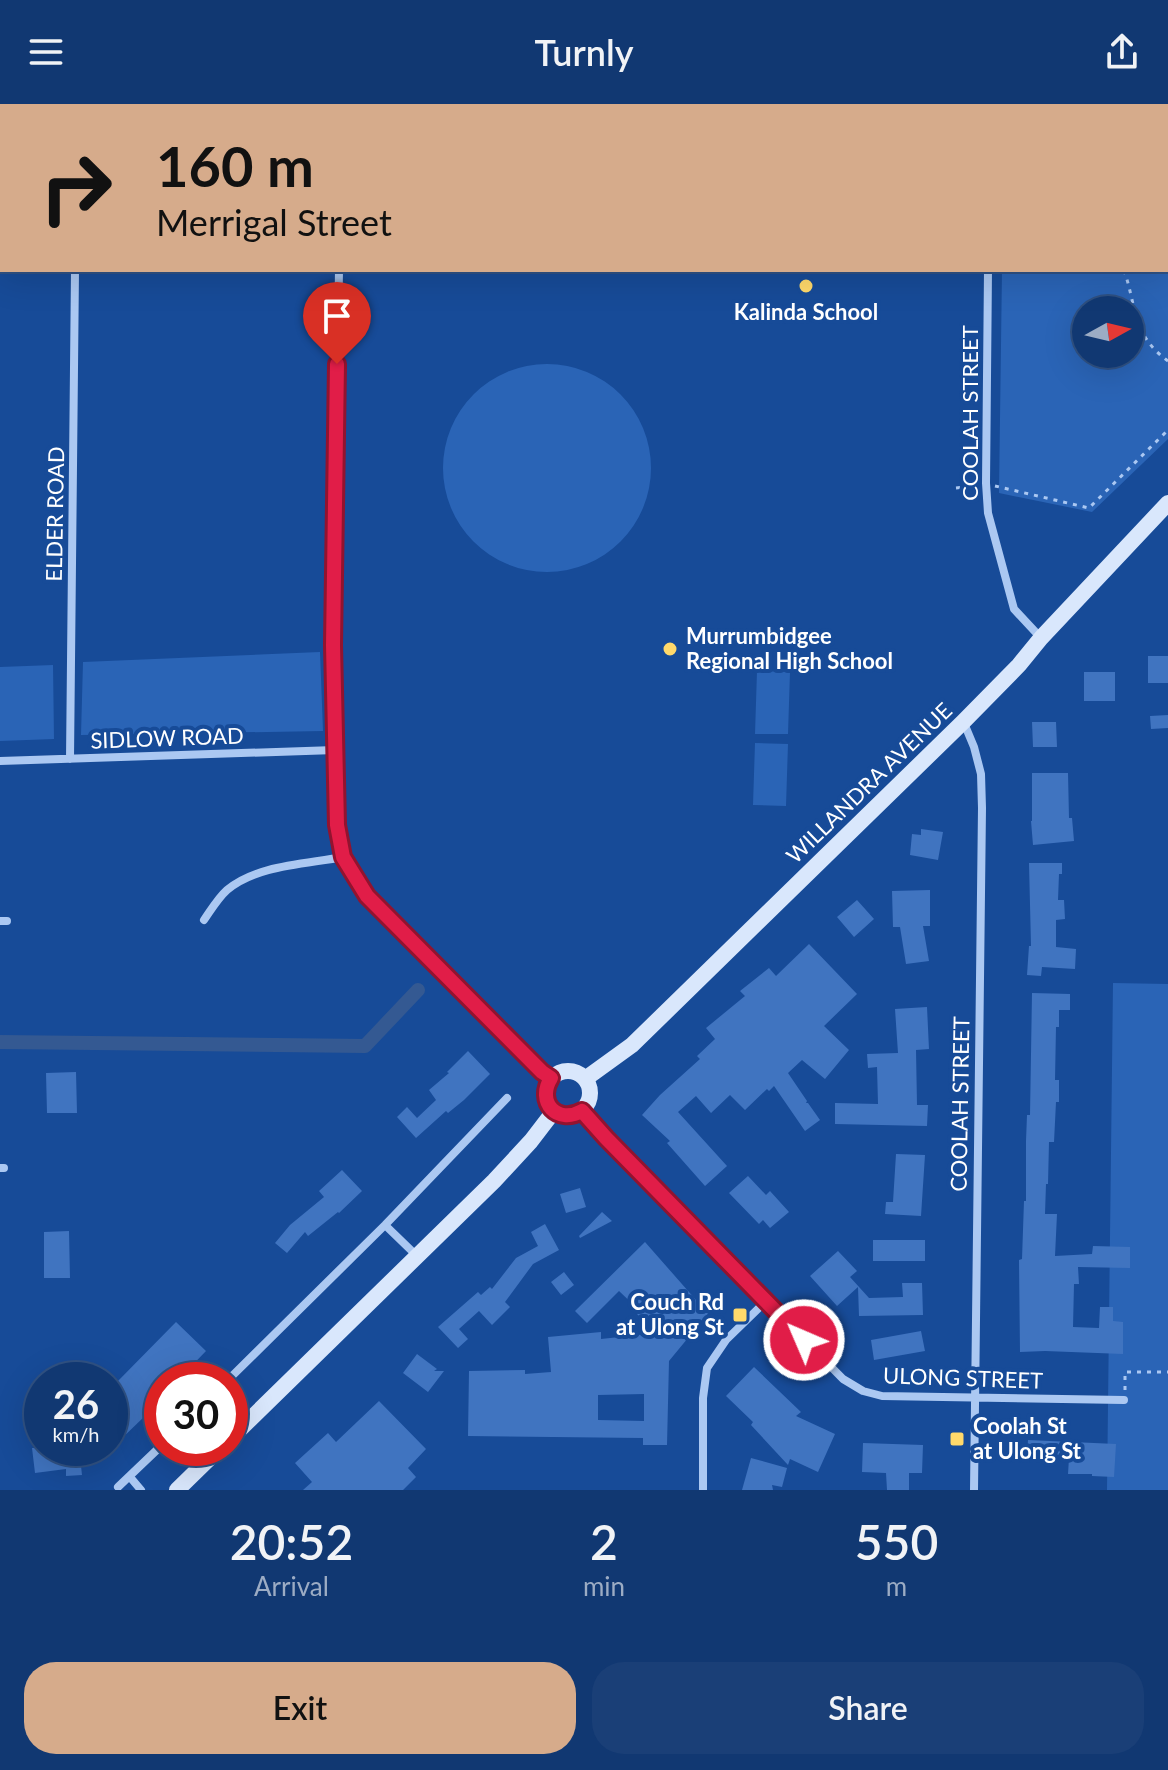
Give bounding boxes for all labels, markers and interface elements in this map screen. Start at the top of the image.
icon: menu [24,30,68,74]
text: Turnly [534,30,634,74]
icon: share [1100,30,1144,74]
text: 160 m [156,132,314,199]
icon: right [24,136,128,240]
text: Merrigal Street [156,200,392,244]
marker: Kalinda School [797,277,815,295]
pin [303,282,371,364]
icon: arrive [315,294,359,338]
north arrow [1072,296,1144,368]
map controls [1072,296,1144,368]
place label: Kalinda School [734,298,878,325]
street label: COOLAH STREET [956,325,983,501]
street label: ELDER ROAD [40,446,69,582]
place label: Murrumbidgee Regional High School [686,622,893,674]
marker: Murrumbidgee Regional High School [661,640,679,658]
street label: WILLANDRA AVENUE [780,697,957,869]
street label: SIDLOW ROAD [90,721,244,754]
street label: COOLAH STREET [944,1016,975,1192]
place label: Couch Rd at Ulong St [616,1288,725,1340]
position arrow [762,1298,846,1382]
marker: Couch Rd at Ulong St [731,1306,749,1324]
street label: ULONG STREET [883,1361,1043,1394]
speed limit sign: 30 [144,1362,248,1466]
text: 26 [53,1380,99,1428]
place label: Coolah St at Ulong St [973,1412,1082,1464]
text: km/h [53,1422,99,1446]
marker: Coolah St at Ulong St [948,1430,966,1448]
text: 20:52 [230,1513,353,1570]
text: 2 [590,1513,618,1570]
text: 550 [855,1513,938,1570]
text: Arrival [254,1570,329,1602]
text: min [583,1570,625,1602]
text: m [886,1570,907,1602]
button: Exit [24,1662,576,1754]
button: Share [592,1662,1144,1754]

